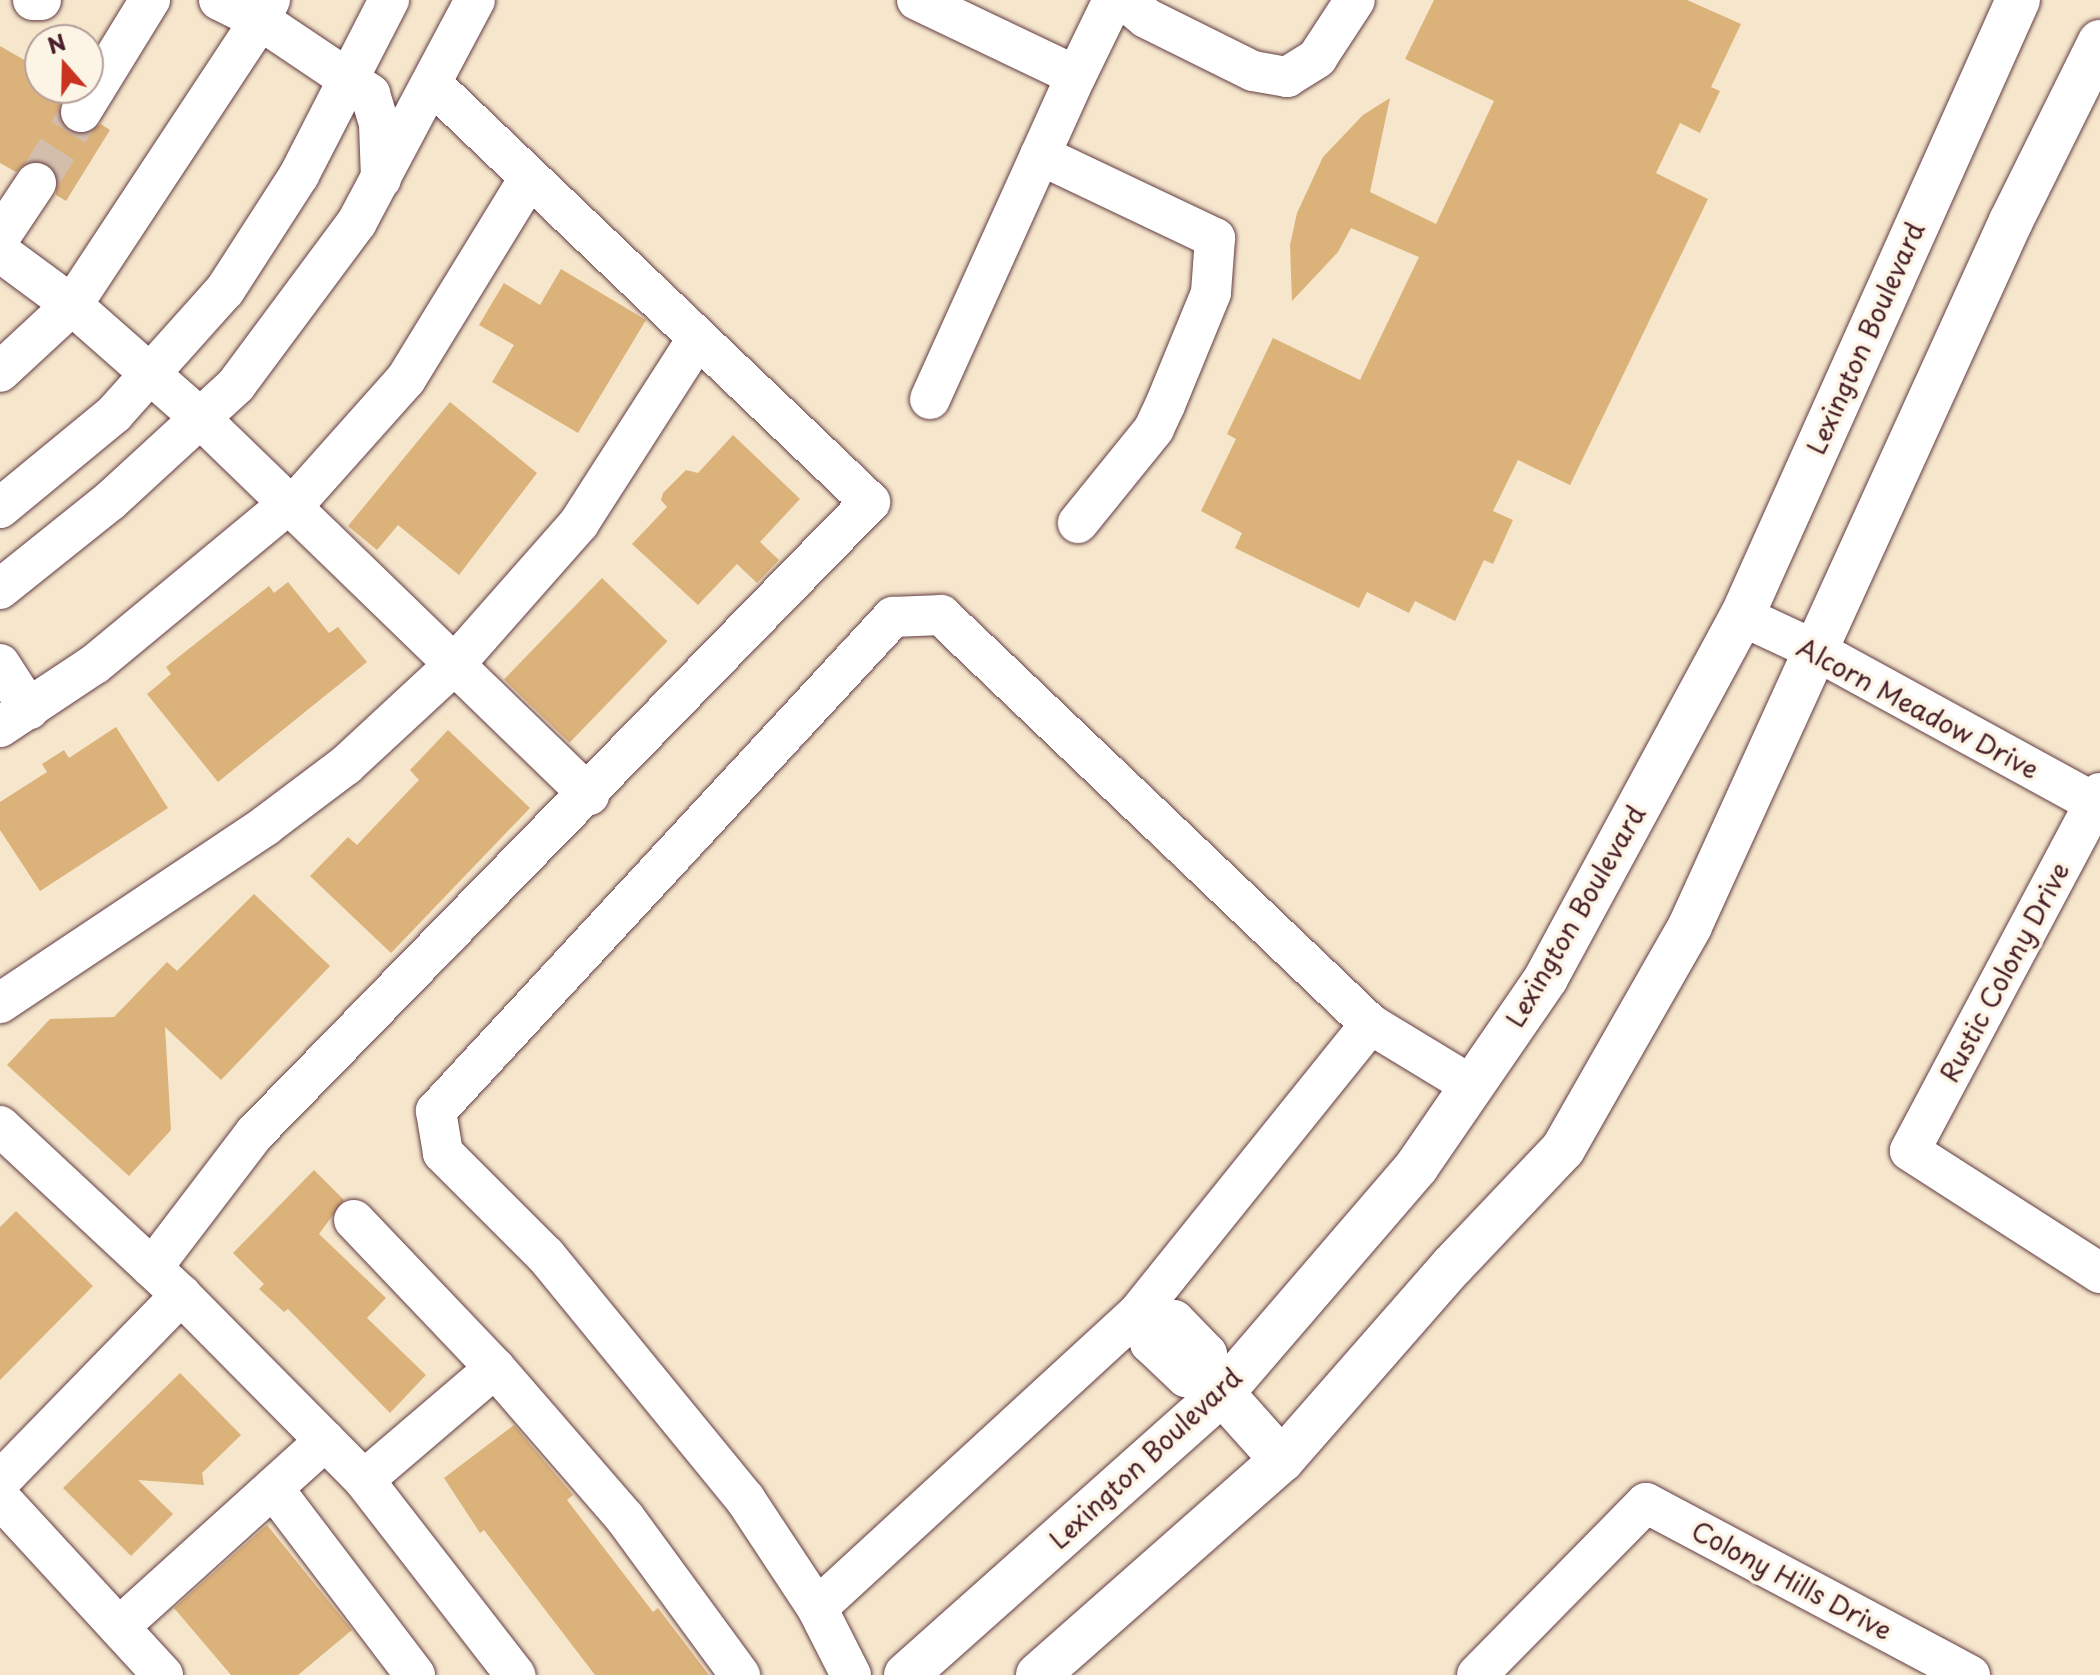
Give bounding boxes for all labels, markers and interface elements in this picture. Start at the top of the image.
north arrow [24,24,104,104]
text: N [42,24,70,61]
street label: Lexington Boulevard [1800,217,1930,459]
street label: Alcorn Meadow Drive [1792,631,2044,785]
street label: Lexington Boulevard [1499,800,1651,1032]
street label: Rustic Colony Drive [1933,857,2075,1087]
street label: Lexington Boulevard [1043,1361,1247,1555]
street label: Colony Hills Drive [1687,1514,1897,1646]

